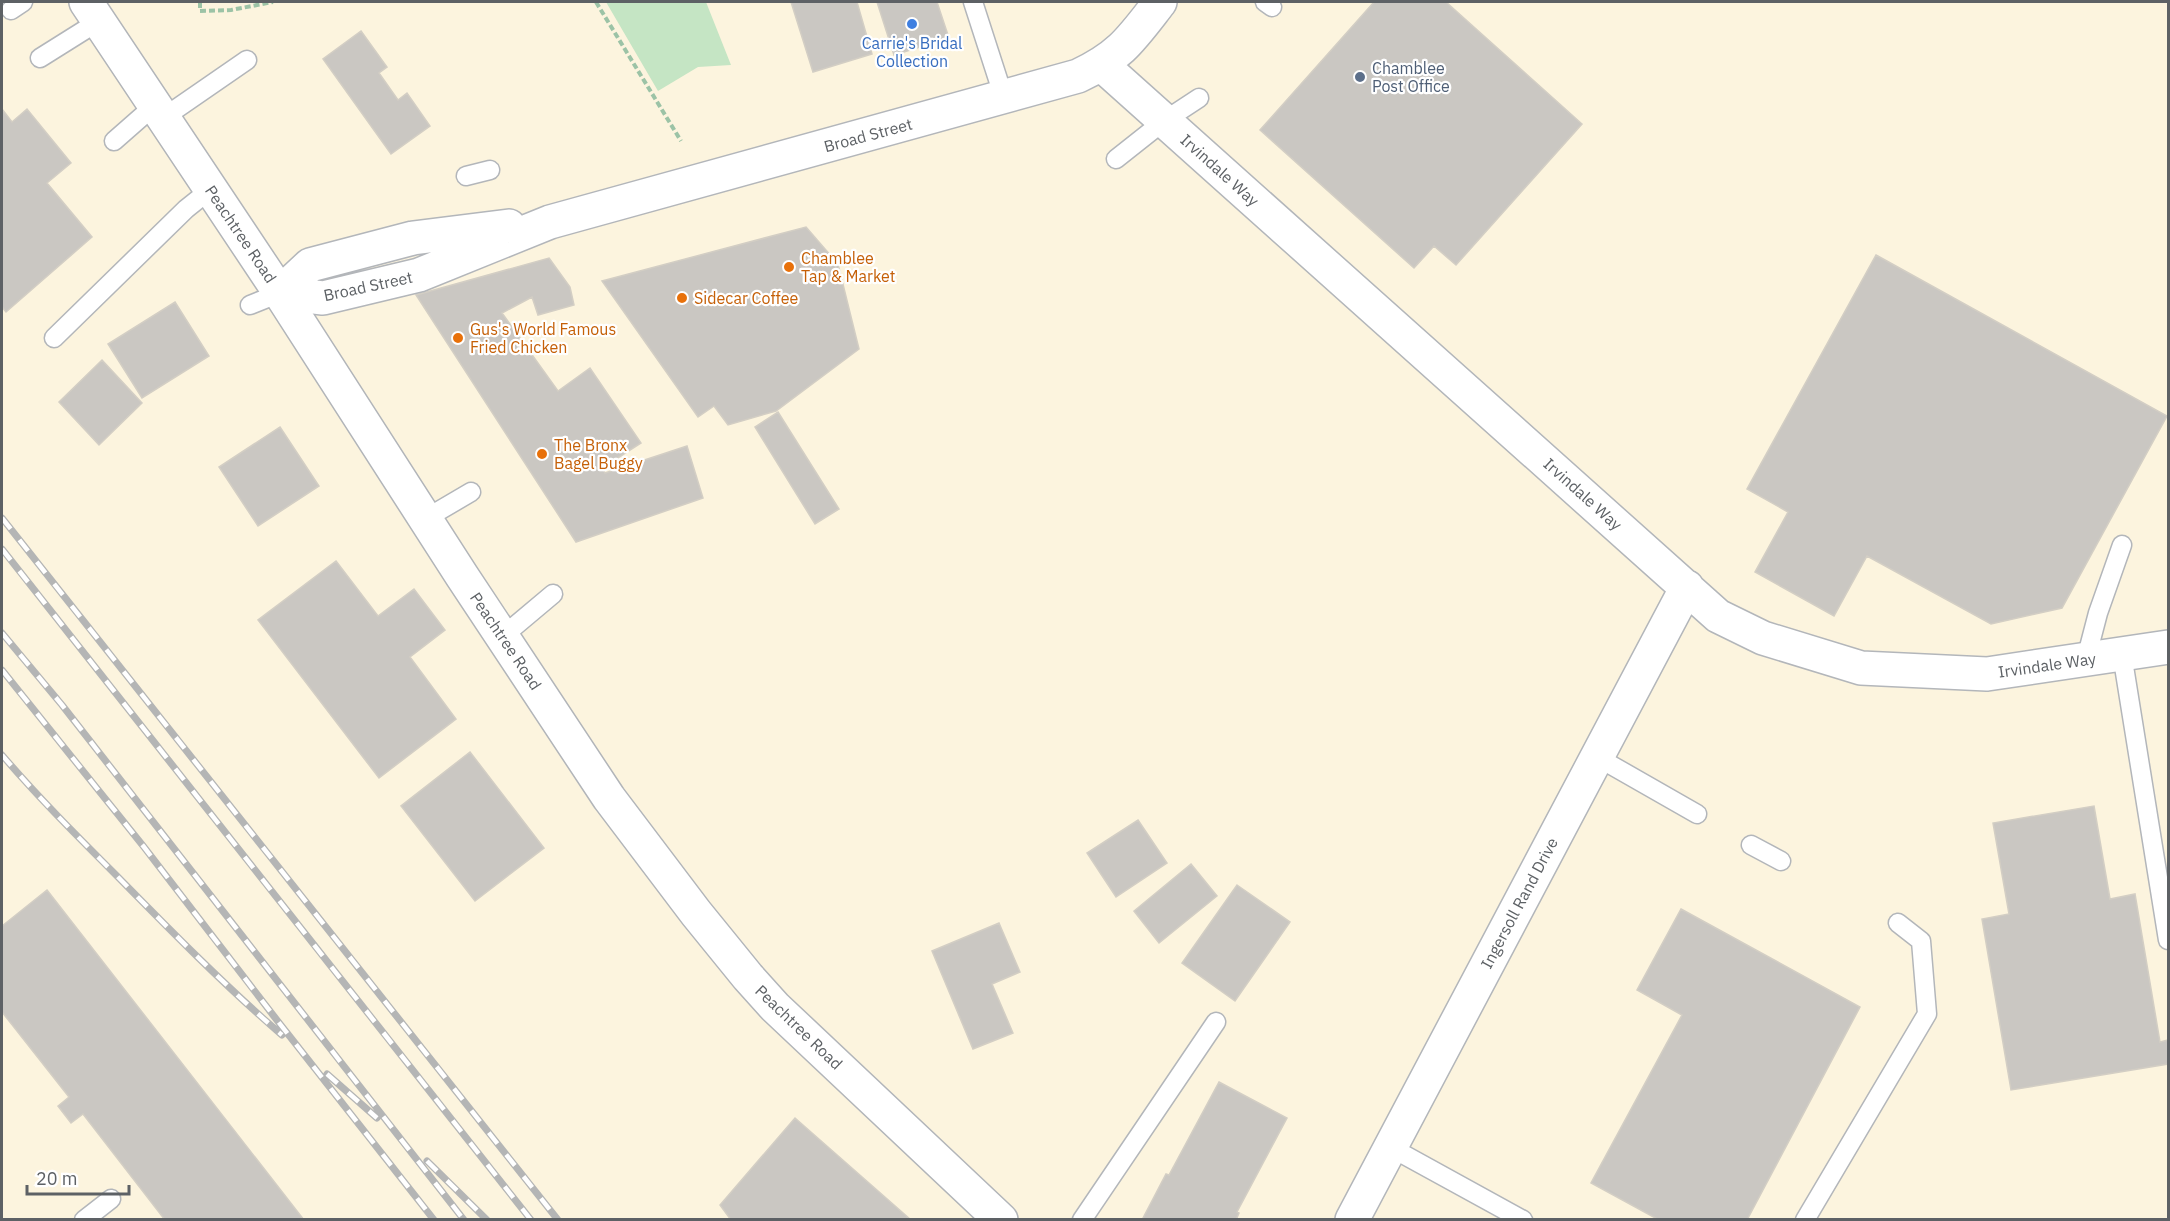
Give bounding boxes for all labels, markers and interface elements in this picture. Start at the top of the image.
marker: Carrie's Bridal Collection [905,17,919,31]
place label: Carrie's Bridal Collection [862,33,962,71]
place label: Chamblee Post Office [1372,58,1450,96]
marker: Chamblee Post Office [1353,70,1367,84]
street label: Broad Street [822,114,914,156]
street label: Irvindale Way [1177,130,1263,210]
street label: Peachtree Road [201,181,281,287]
place label: Chamblee Tap & Market [801,248,895,286]
marker: Chamblee Tap & Market [782,260,796,274]
street label: Broad Street [322,267,414,305]
place label: Sidecar Coffee [694,288,798,308]
marker: Sidecar Coffee [675,291,689,305]
place label: Gus's World Famous Fried Chicken [470,319,616,357]
marker: Gus's World Famous Fried Chicken [451,331,465,345]
place label: The Bronx Bagel Buggy [554,435,643,473]
marker: The Bronx Bagel Buggy [535,447,549,461]
street label: Irvindale Way [1540,454,1626,534]
street label: Peachtree Road [466,588,546,694]
street label: Irvindale Way [1997,648,2097,682]
street label: Ingersoll Rand Drive [1476,834,1562,972]
street label: Peachtree Road [751,980,847,1074]
scale bar [27,1158,129,1196]
text: 20 m [36,1167,78,1190]

